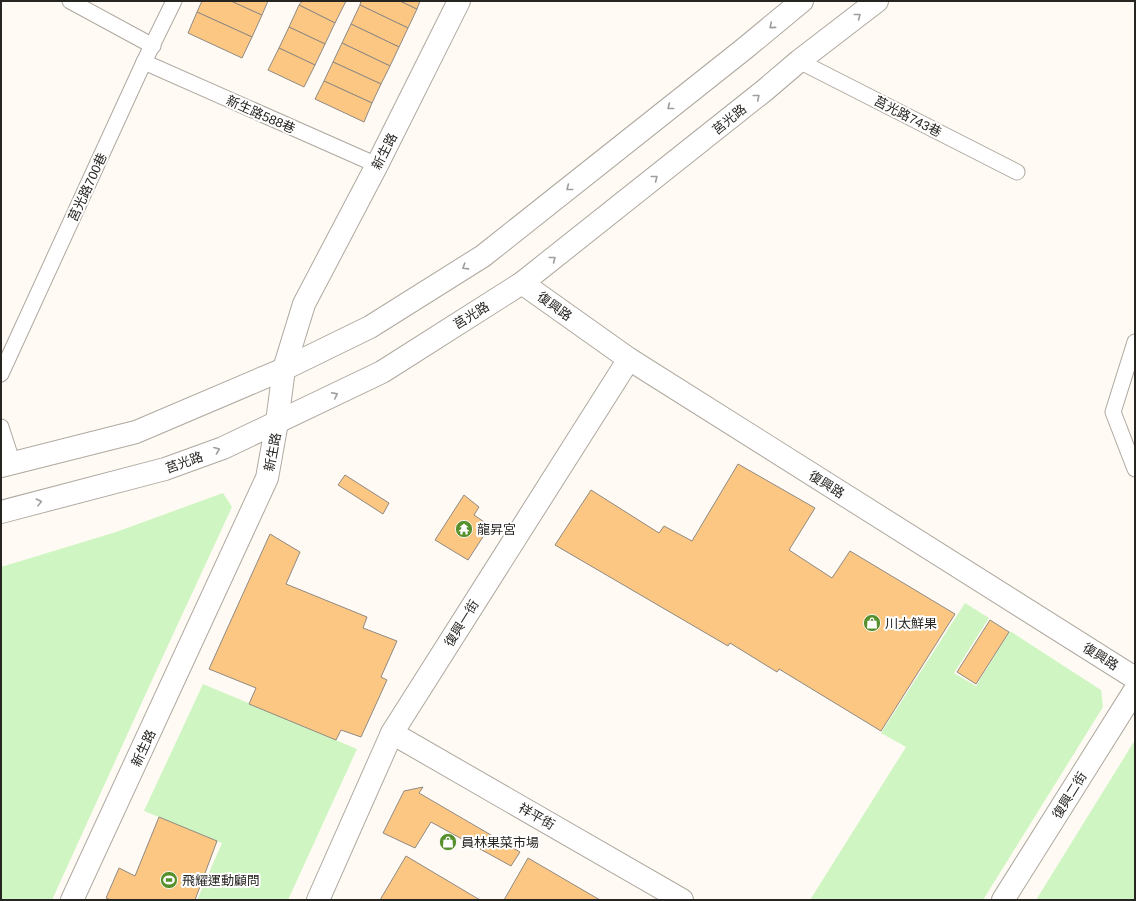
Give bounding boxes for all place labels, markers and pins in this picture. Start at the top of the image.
temple icon: 龍昇宮 [454,519,474,539]
place label: 龍昇宮 [477,522,516,537]
shop icon: 川太鮮果 [862,613,882,633]
place label: 川太鮮果 [885,616,937,631]
shop icon: 員林果菜市場 [438,832,458,852]
place label: 員林果菜市場 [461,835,539,850]
sports icon: 飛耀運動顧問 [159,870,179,890]
place label: 飛耀運動顧問 [182,873,260,888]

